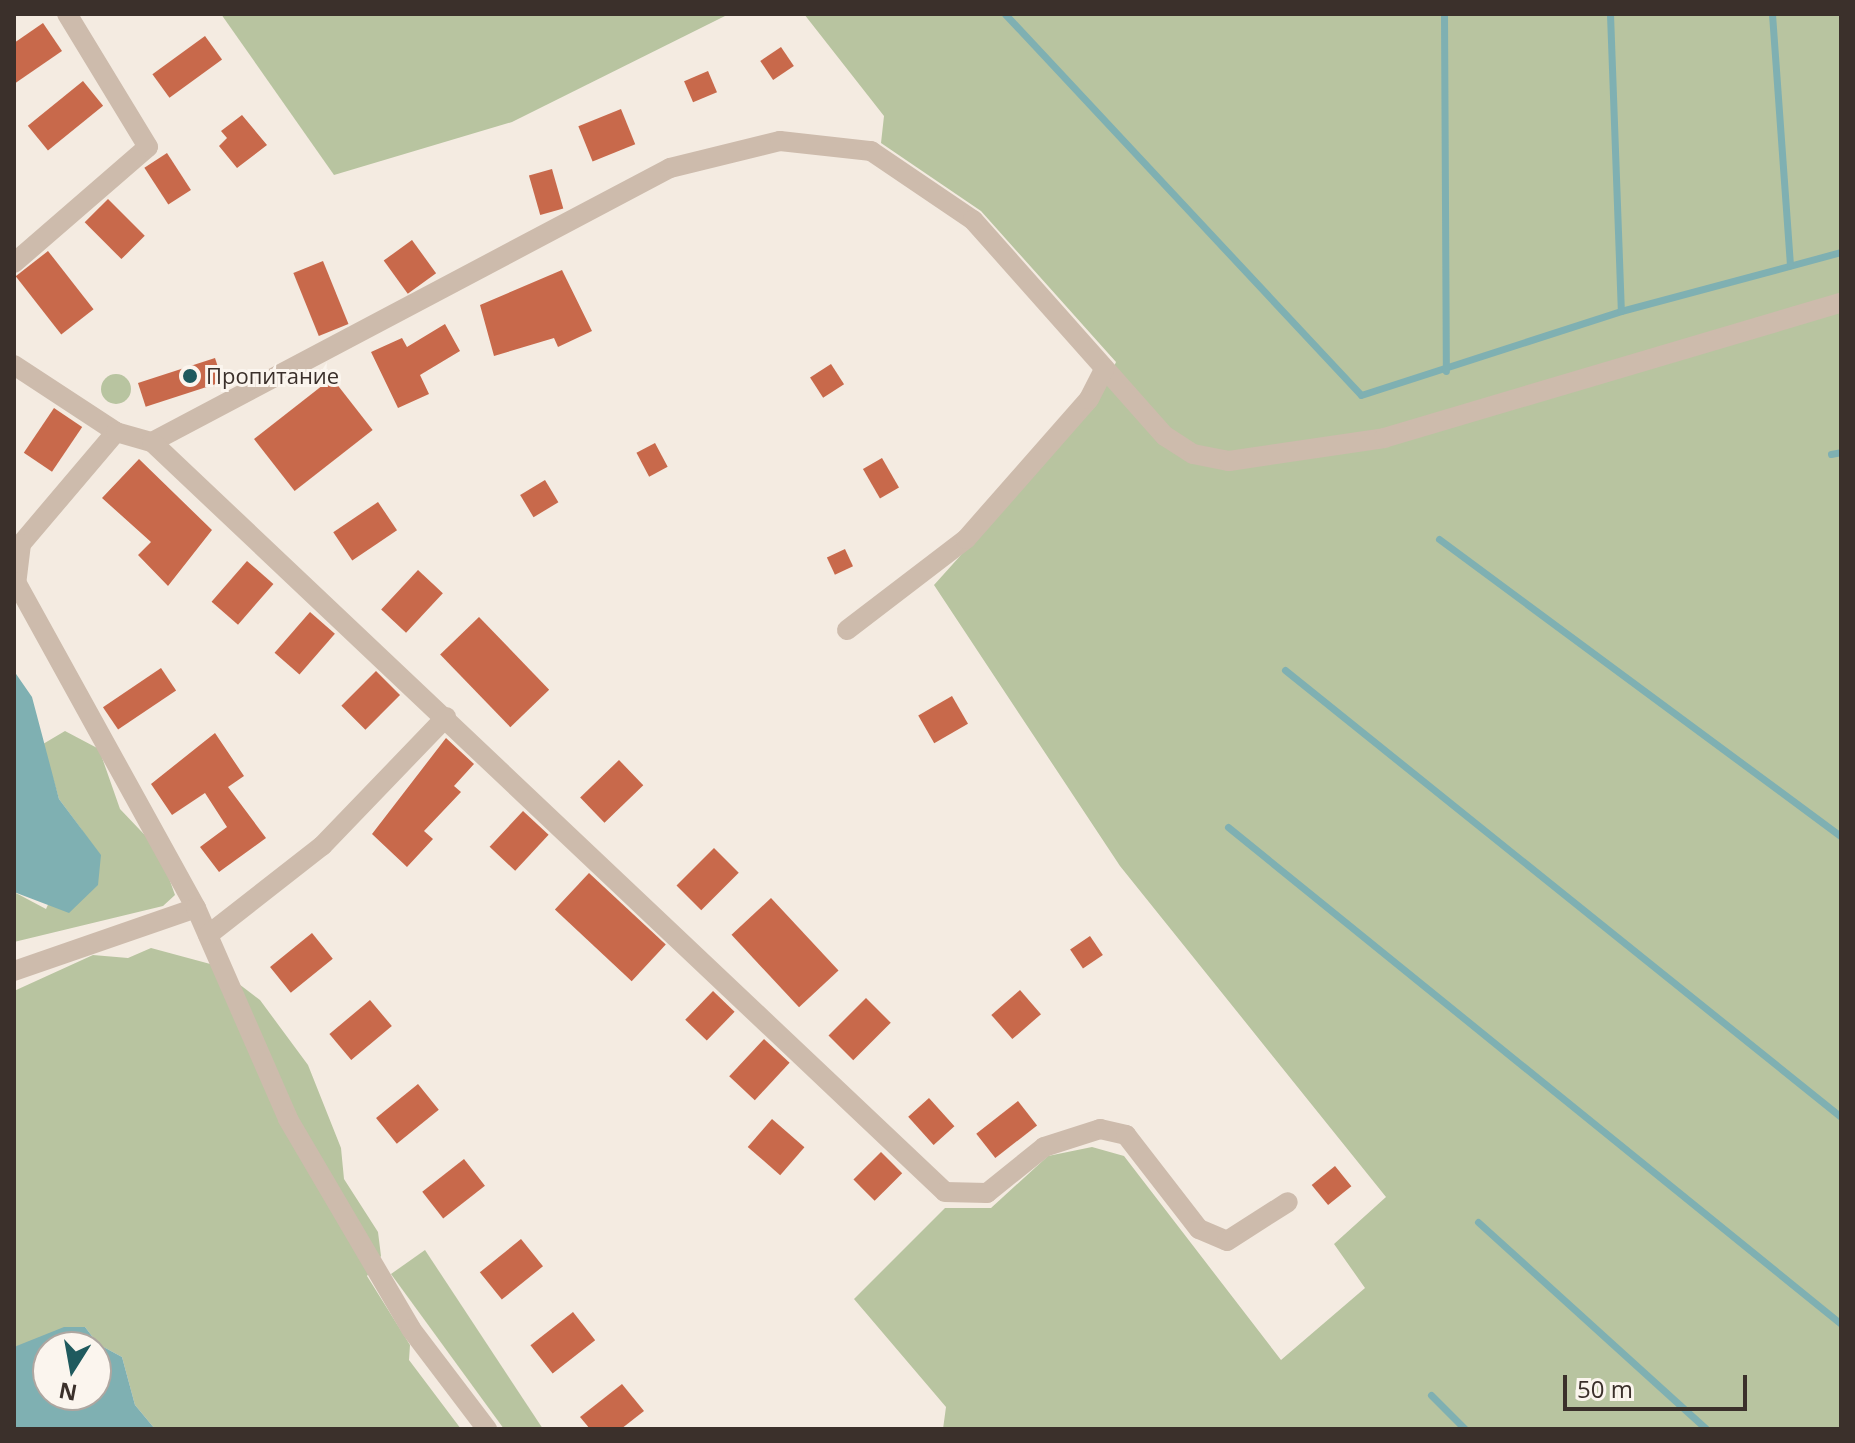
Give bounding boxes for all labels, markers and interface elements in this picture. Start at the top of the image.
place label: Пропитание [206,363,339,389]
marker: Пропитание [181,367,199,385]
north arrow [32,1331,112,1411]
scale bar [1567,1359,1751,1409]
text: 50 m [1577,1372,1633,1405]
text: N [56,1376,79,1409]

